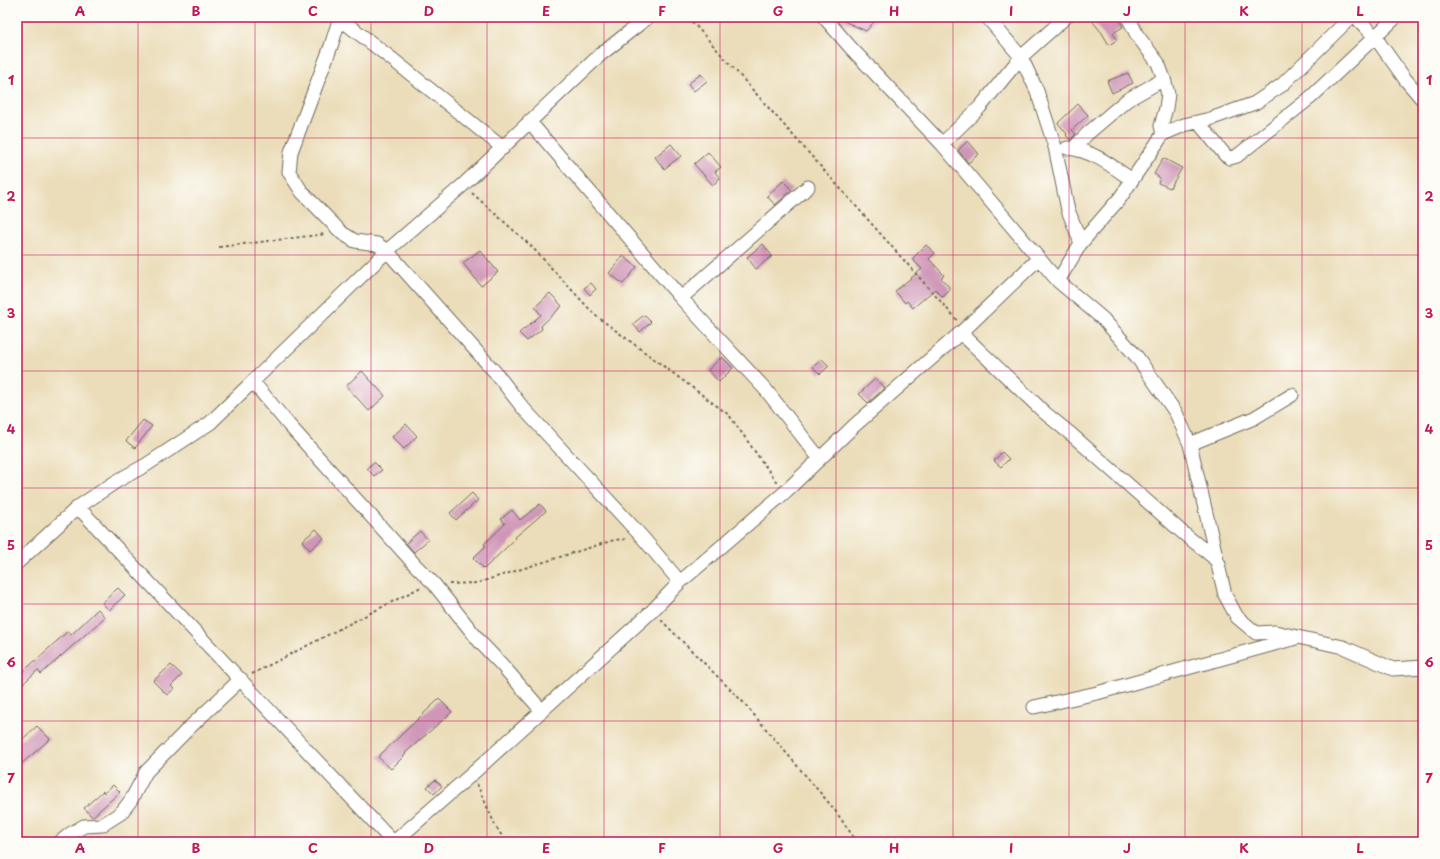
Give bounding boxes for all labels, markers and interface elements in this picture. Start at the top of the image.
text: A [75,1,85,20]
text: B [192,1,201,20]
text: C [308,1,318,20]
text: D [424,1,434,20]
text: E [542,1,550,20]
text: F [658,1,666,20]
text: G [773,1,783,20]
text: H [889,1,899,20]
text: I [1009,1,1013,20]
text: J [1123,1,1131,20]
text: K [1239,1,1249,20]
text: L [1356,1,1364,20]
text: 1 [8,70,14,89]
text: 1 [1426,70,1432,89]
text: 2 [6,186,16,205]
text: 2 [1424,186,1434,205]
text: 3 [7,303,16,322]
text: 3 [1425,303,1434,322]
text: 4 [7,419,16,438]
text: 4 [1425,419,1434,438]
text: 5 [7,535,15,554]
text: 5 [1425,535,1433,554]
text: 6 [6,652,16,671]
text: 6 [1424,652,1434,671]
text: 7 [7,768,15,787]
text: 7 [1425,768,1433,787]
text: A [75,838,85,857]
text: B [192,838,201,857]
text: C [308,838,318,857]
text: D [424,838,434,857]
text: E [542,838,550,857]
text: F [658,838,666,857]
text: G [773,838,783,857]
text: H [889,838,899,857]
text: I [1009,838,1013,857]
text: J [1123,838,1131,857]
text: K [1239,838,1249,857]
text: L [1356,838,1364,857]

